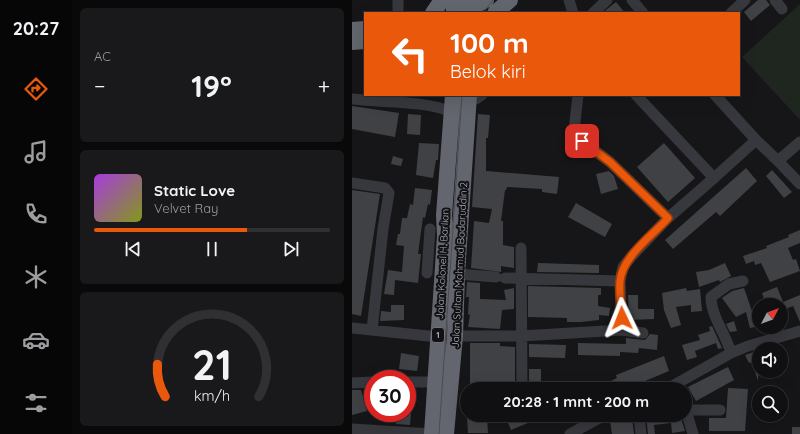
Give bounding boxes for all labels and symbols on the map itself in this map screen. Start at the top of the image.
pin [565,124,599,158]
street label: Jalan Sultan Mahmud Badaruddin 2 [449,181,470,348]
street label: Jalan Kolonel H. Barlian [433,209,452,319]
position arrow [601,297,643,339]
north arrow [752,298,788,334]
road number: 1 [432,328,444,342]
speed limit sign: 30 [364,370,416,422]

